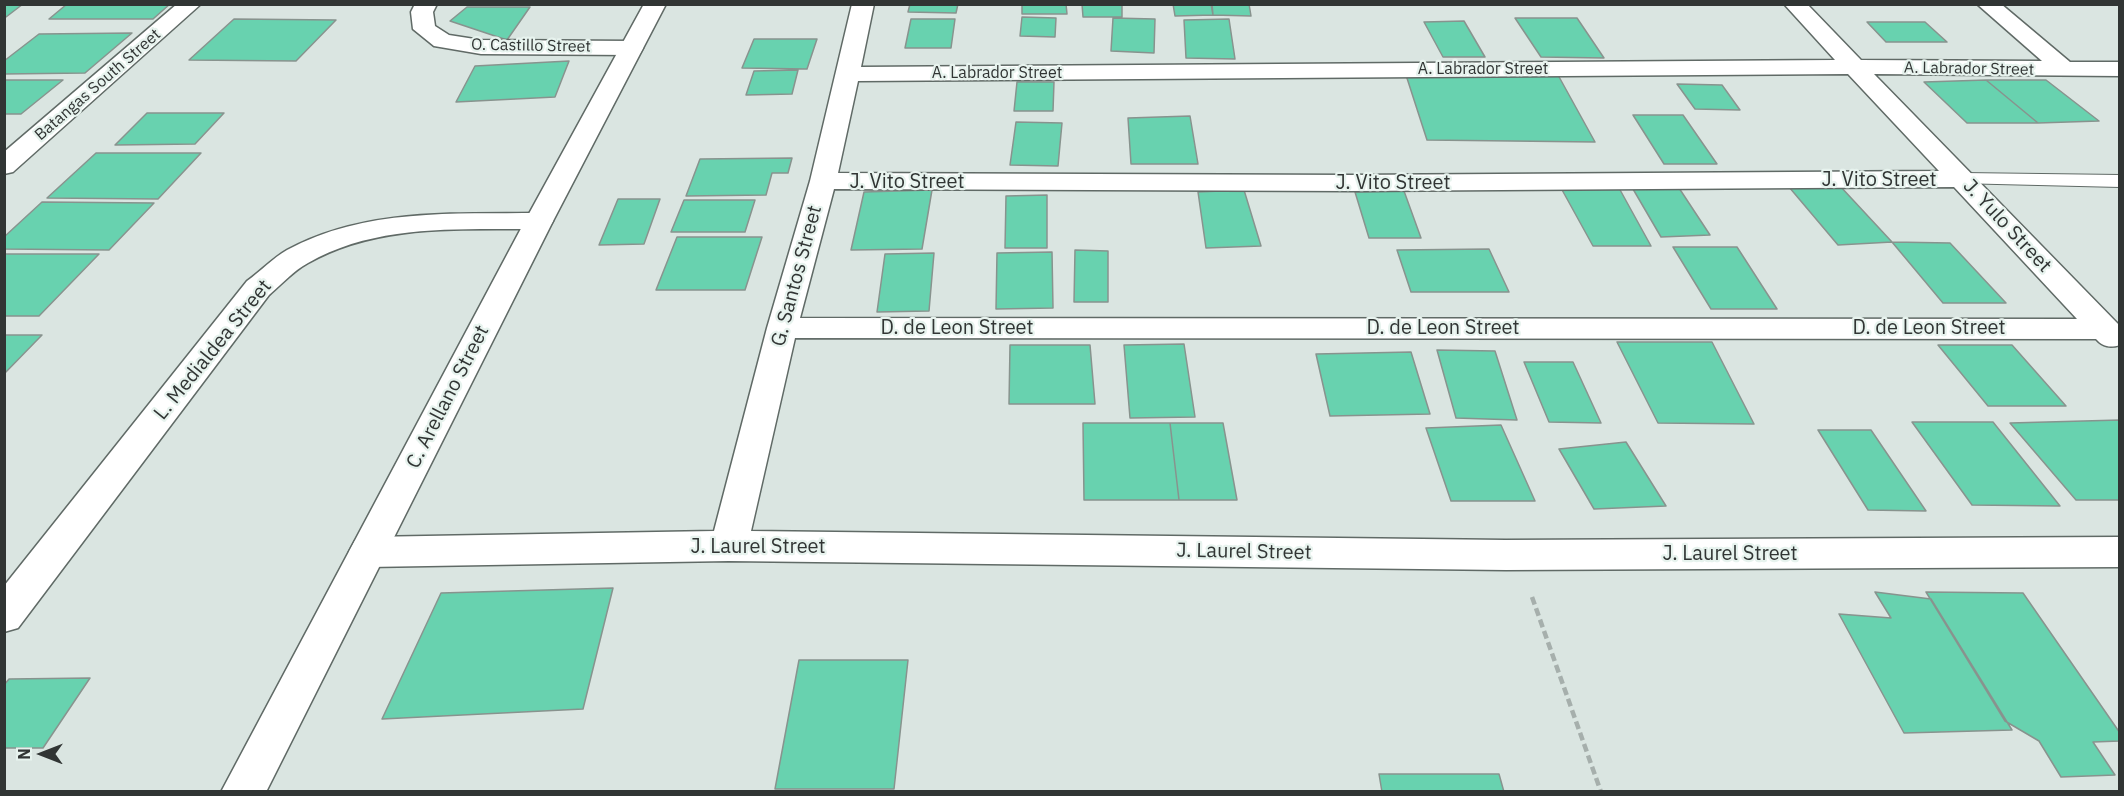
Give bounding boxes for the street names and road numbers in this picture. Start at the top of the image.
street label: Batangas South Street [31,25,165,145]
street label: O. Castillo Street [471,35,591,57]
street label: A. Labrador Street [1904,58,2034,80]
street label: A. Labrador Street [1418,59,1548,79]
street label: A. Labrador Street [932,63,1062,83]
street label: J. Vito Street [1822,168,1936,192]
street label: J. Vito Street [850,170,964,194]
street label: J. Vito Street [1336,171,1450,195]
street label: J. Yulo Street [1958,174,2056,278]
street label: G. Santos Street [767,203,827,349]
street label: L. Medialdea Street [149,275,277,425]
street label: D. de Leon Street [880,316,1034,340]
street label: D. de Leon Street [1366,316,1520,340]
street label: D. de Leon Street [1852,316,2006,340]
street label: C. Arellano Street [402,322,494,472]
street label: J. Laurel Street [690,535,826,559]
street label: J. Laurel Street [1176,539,1312,565]
street label: J. Laurel Street [1662,542,1798,566]

